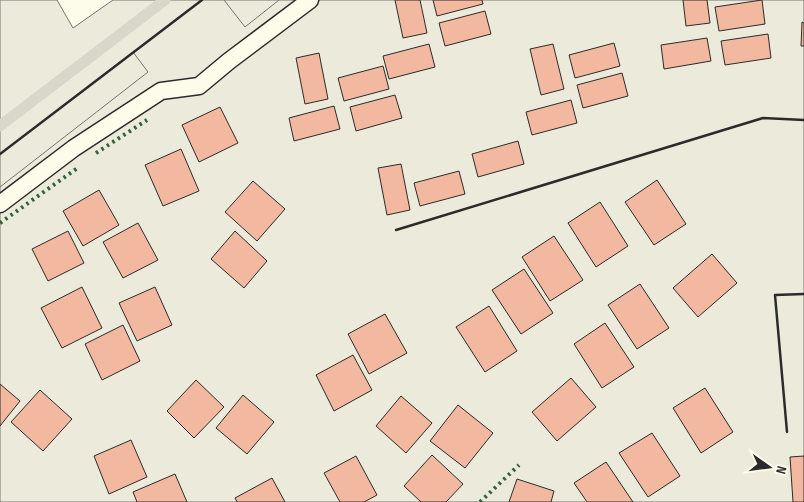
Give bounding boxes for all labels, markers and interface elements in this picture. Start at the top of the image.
north arrow [744,442,794,492]
text: N [772,464,790,476]

